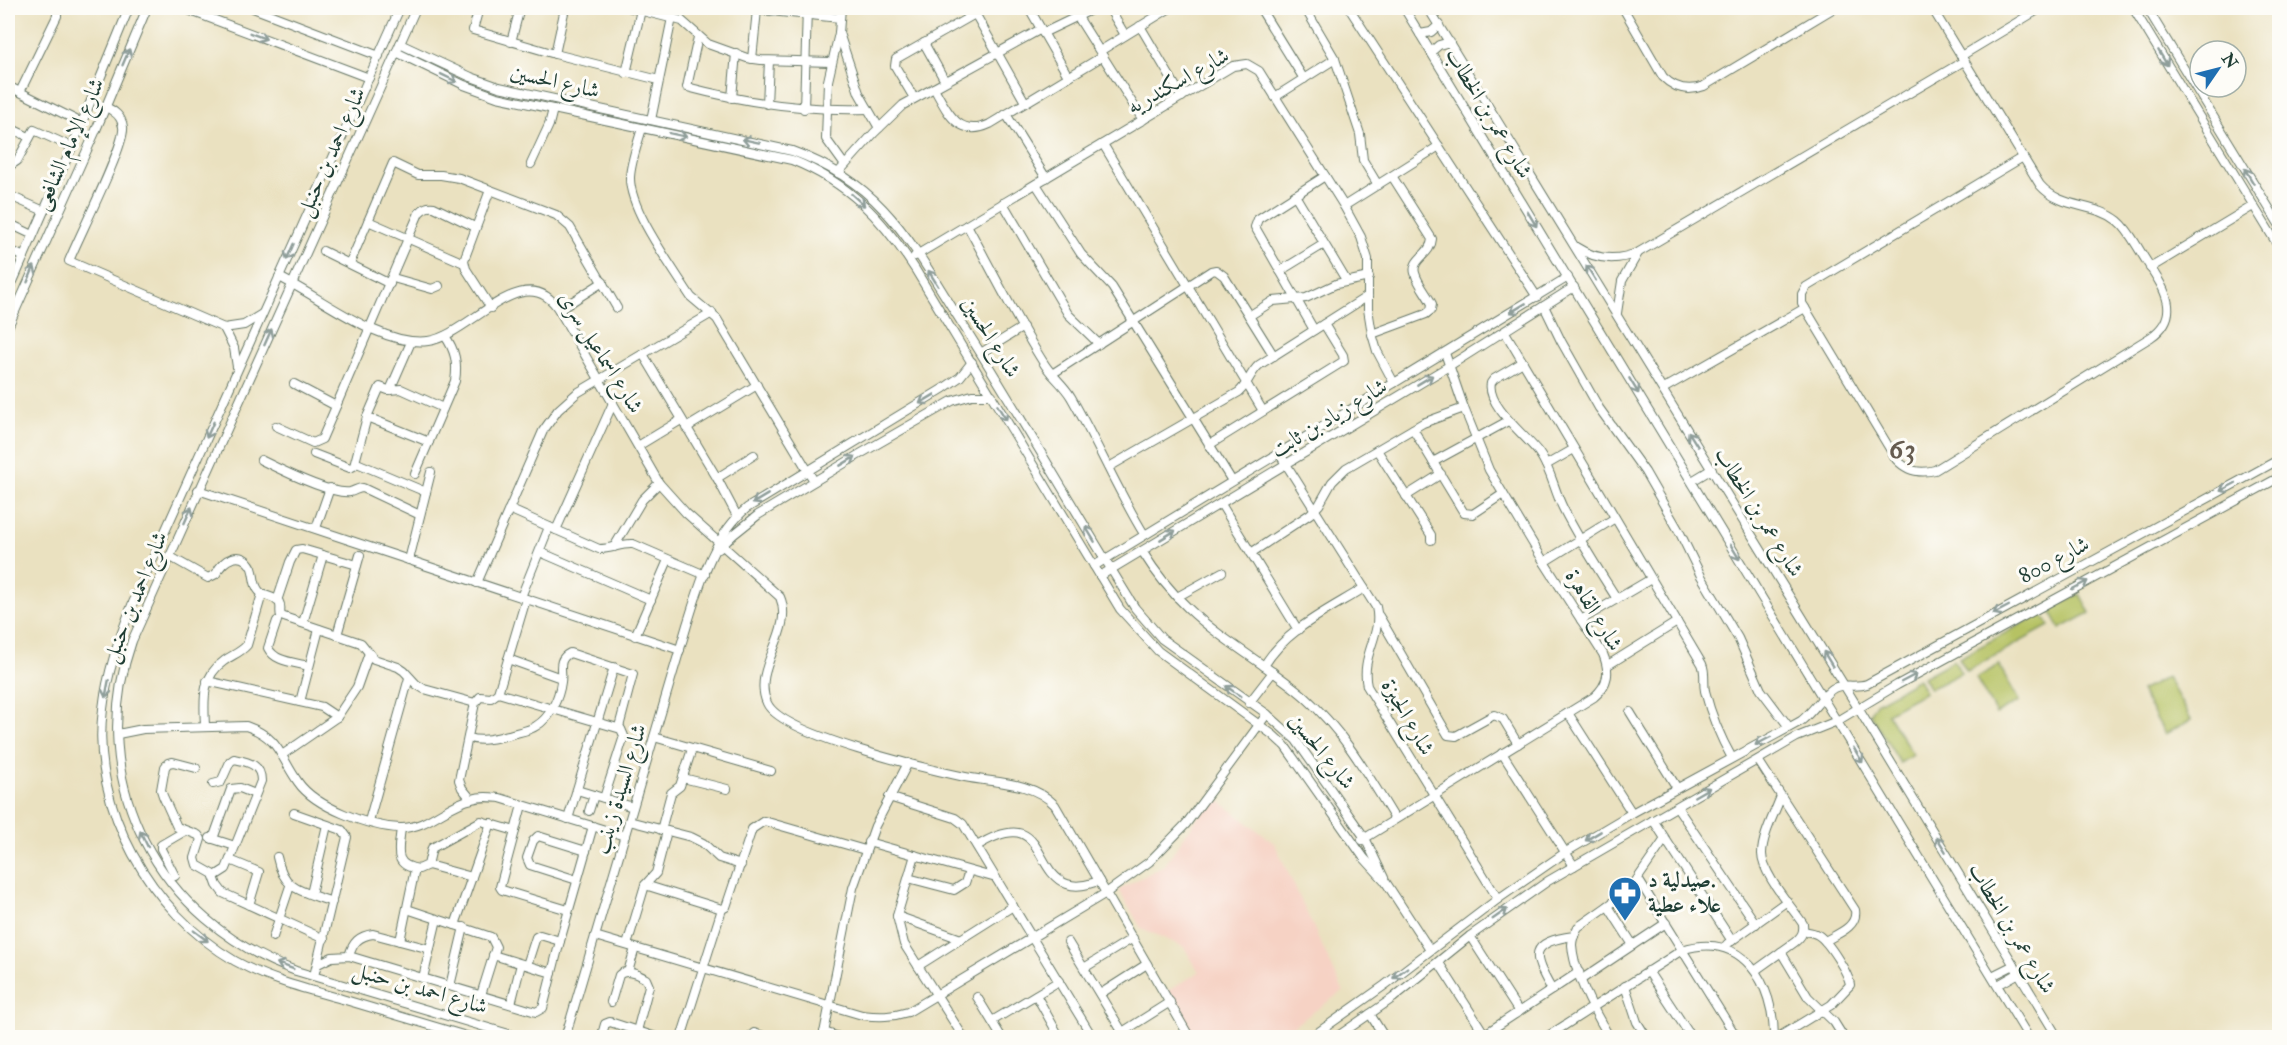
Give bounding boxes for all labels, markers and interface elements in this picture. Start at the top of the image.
one-way arrow [248,31,266,42]
north arrow [2188,39,2248,99]
street label: شارع اسكندريه [1122,41,1236,124]
street label: شارع عمر بن الخطاب [1436,42,1539,186]
one-way arrow [121,48,132,67]
one-way arrow [2157,49,2169,66]
text: N [2217,49,2242,73]
street label: شارع الحسين [507,57,602,109]
one-way arrow [439,72,457,84]
street label: شارع الإمام الشافعى [27,73,115,217]
street label: شارع احمد بن حنبل [290,83,376,223]
one-way arrow [667,130,687,141]
one-way arrow [742,135,761,146]
one-way arrow [2243,168,2255,185]
one-way arrow [851,193,866,207]
one-way arrow [1527,210,1539,227]
one-way arrow [284,243,295,261]
one-way arrow [26,265,37,283]
one-way arrow [1585,265,1597,282]
one-way arrow [927,270,939,287]
street label: شارع اسماعيل سرى [549,286,650,421]
street label: شارع الحسين [952,291,1027,385]
one-way arrow [1510,303,1527,315]
one-way arrow [262,328,274,346]
street label: شارع زياد بن ثابت [1266,372,1394,467]
one-way arrow [1416,374,1433,386]
one-way arrow [1628,377,1640,394]
one-way arrow [919,393,936,405]
one-way arrow [997,404,1009,421]
one-way arrow [204,421,216,439]
one-way arrow [1687,431,1699,448]
district label: 63 [1889,432,1917,467]
street label: شارع عمر بن الخطاب [1705,442,1810,584]
one-way arrow [839,454,856,466]
one-way arrow [2220,481,2237,493]
one-way arrow [752,494,769,506]
one-way arrow [182,506,194,524]
one-way arrow [1083,526,1095,543]
street label: شارع احمد بن حنبل [96,527,178,668]
one-way arrow [1159,529,1176,541]
street label: شارع 800 [2014,530,2096,594]
one-way arrow [1729,543,1741,560]
street label: شارع القاهرة [1555,564,1629,658]
one-way arrow [2071,579,2088,591]
one-way arrow [1993,604,2010,616]
one-way arrow [1822,651,1834,668]
one-way arrow [1899,672,1917,683]
street label: شارع الجيزة [1371,674,1441,762]
one-way arrow [101,678,112,698]
one-way arrow [1226,685,1242,697]
street label: شارع الحسين [1279,707,1361,798]
street label: شارع السيدة زينب [587,720,657,859]
one-way arrow [1755,736,1773,747]
one-way arrow [1852,746,1864,763]
one-way arrow [1693,786,1711,797]
one-way arrow [1585,830,1602,842]
one-way arrow [138,831,149,849]
one-way arrow [1934,836,1946,853]
street label: شارع عمر بن الخطاب [1959,857,2062,1001]
place label: صيدلية د. علاء عطية [1648,866,1722,919]
pharmacy icon: صيدلية د. علاء عطية [1607,875,1643,922]
one-way arrow [1491,908,1507,920]
one-way arrow [193,930,209,943]
street label: شارع احمد بن حنبل [348,955,491,1024]
one-way arrow [276,960,295,971]
one-way arrow [1393,967,1409,980]

